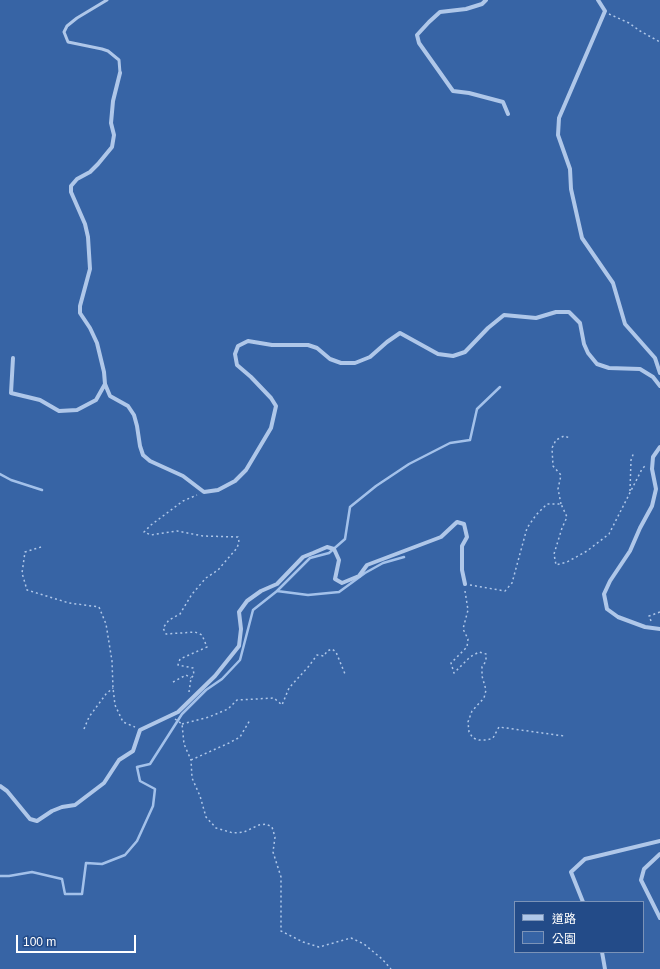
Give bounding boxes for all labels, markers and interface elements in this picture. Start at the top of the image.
legend [514,901,644,953]
text: 道路 [552,912,576,926]
scale bar [18,927,138,953]
text: 公園 [552,932,576,946]
text: 100 m [23,935,56,949]

